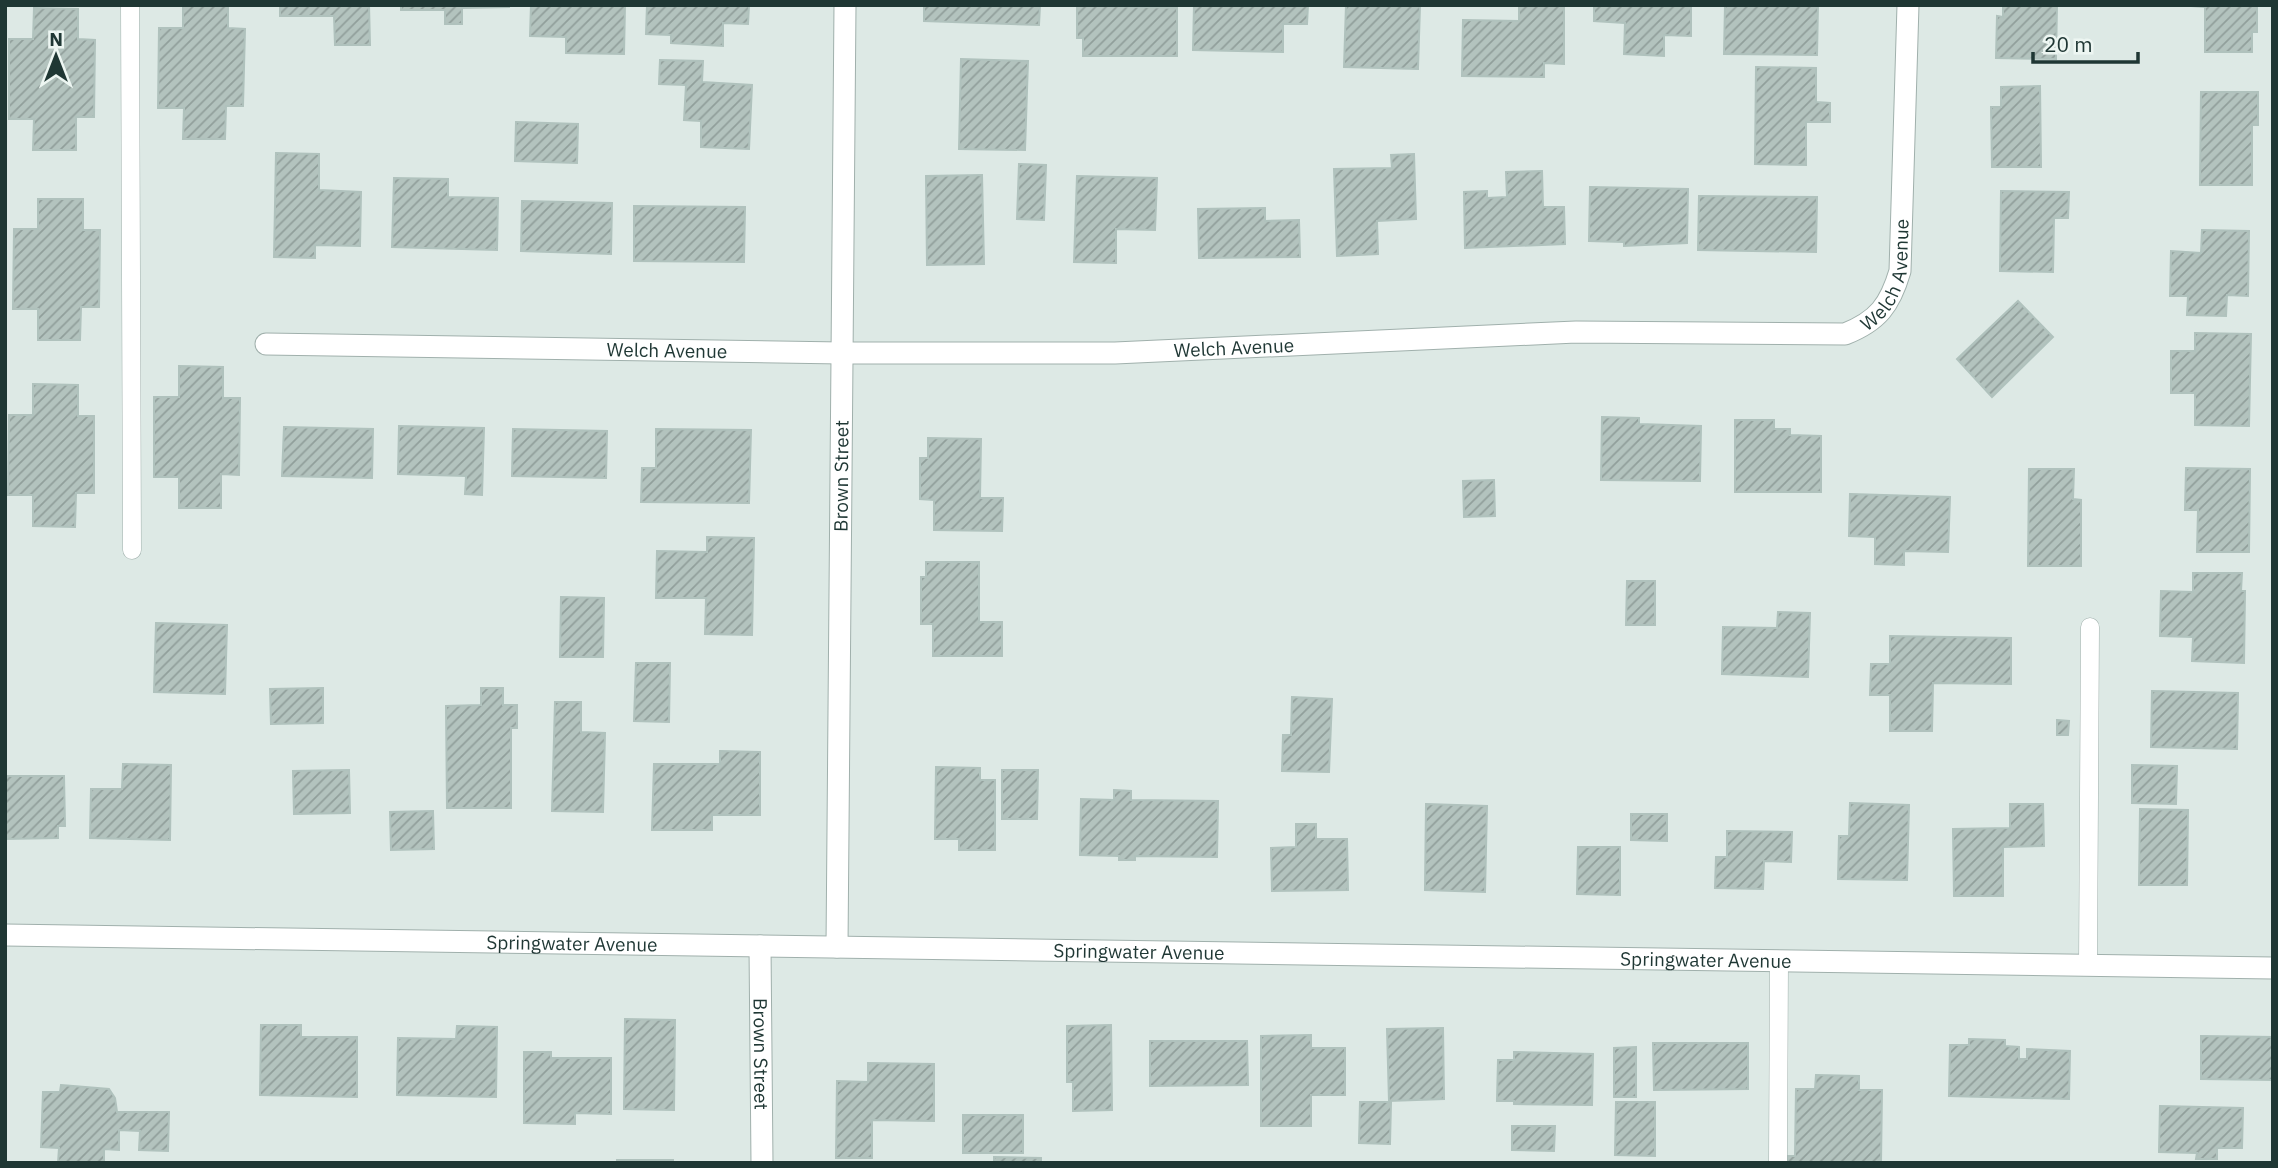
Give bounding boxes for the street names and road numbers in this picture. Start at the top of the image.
street label: Welch Avenue [1856,218,1914,336]
street label: Welch Avenue [1173,333,1295,362]
street label: Welch Avenue [606,337,727,363]
street label: Brown Street [829,420,853,532]
street label: Springwater Avenue [486,930,658,956]
street label: Springwater Avenue [1053,938,1225,965]
street label: Springwater Avenue [1620,947,1792,973]
street label: Brown Street [748,998,774,1110]

